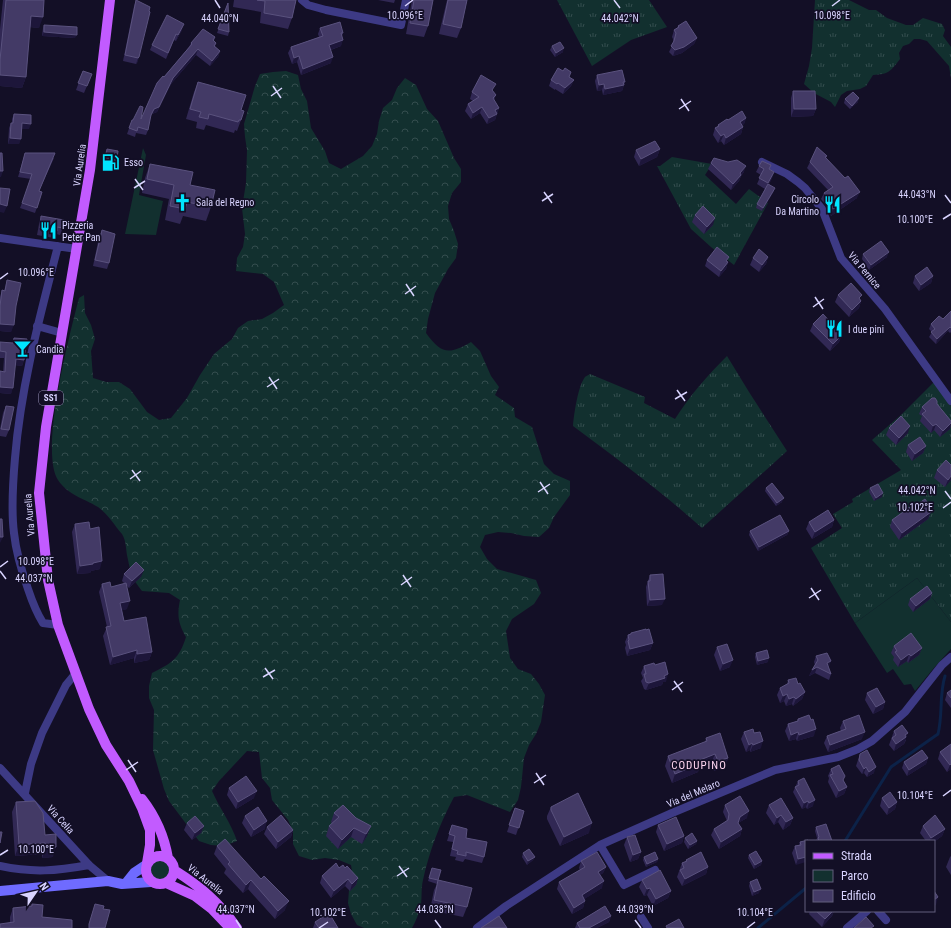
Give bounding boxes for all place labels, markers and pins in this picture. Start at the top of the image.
fuel station icon: Esso [101,152,121,172]
place label: Esso [124,157,143,168]
church icon: Sala del Regno [173,192,193,212]
place label: Circolo Da Martino [775,194,819,217]
restaurant icon: Circolo Da Martino [822,195,842,215]
place label: Sala del Regno [196,197,254,208]
place label: Pizzeria Peter Pan [62,220,100,243]
restaurant icon: Pizzeria Peter Pan [39,221,59,241]
restaurant icon: I due pini [825,319,845,339]
place label: I due pini [848,324,884,335]
bar icon: Candia [13,339,33,359]
place label: Candia [36,344,64,355]

